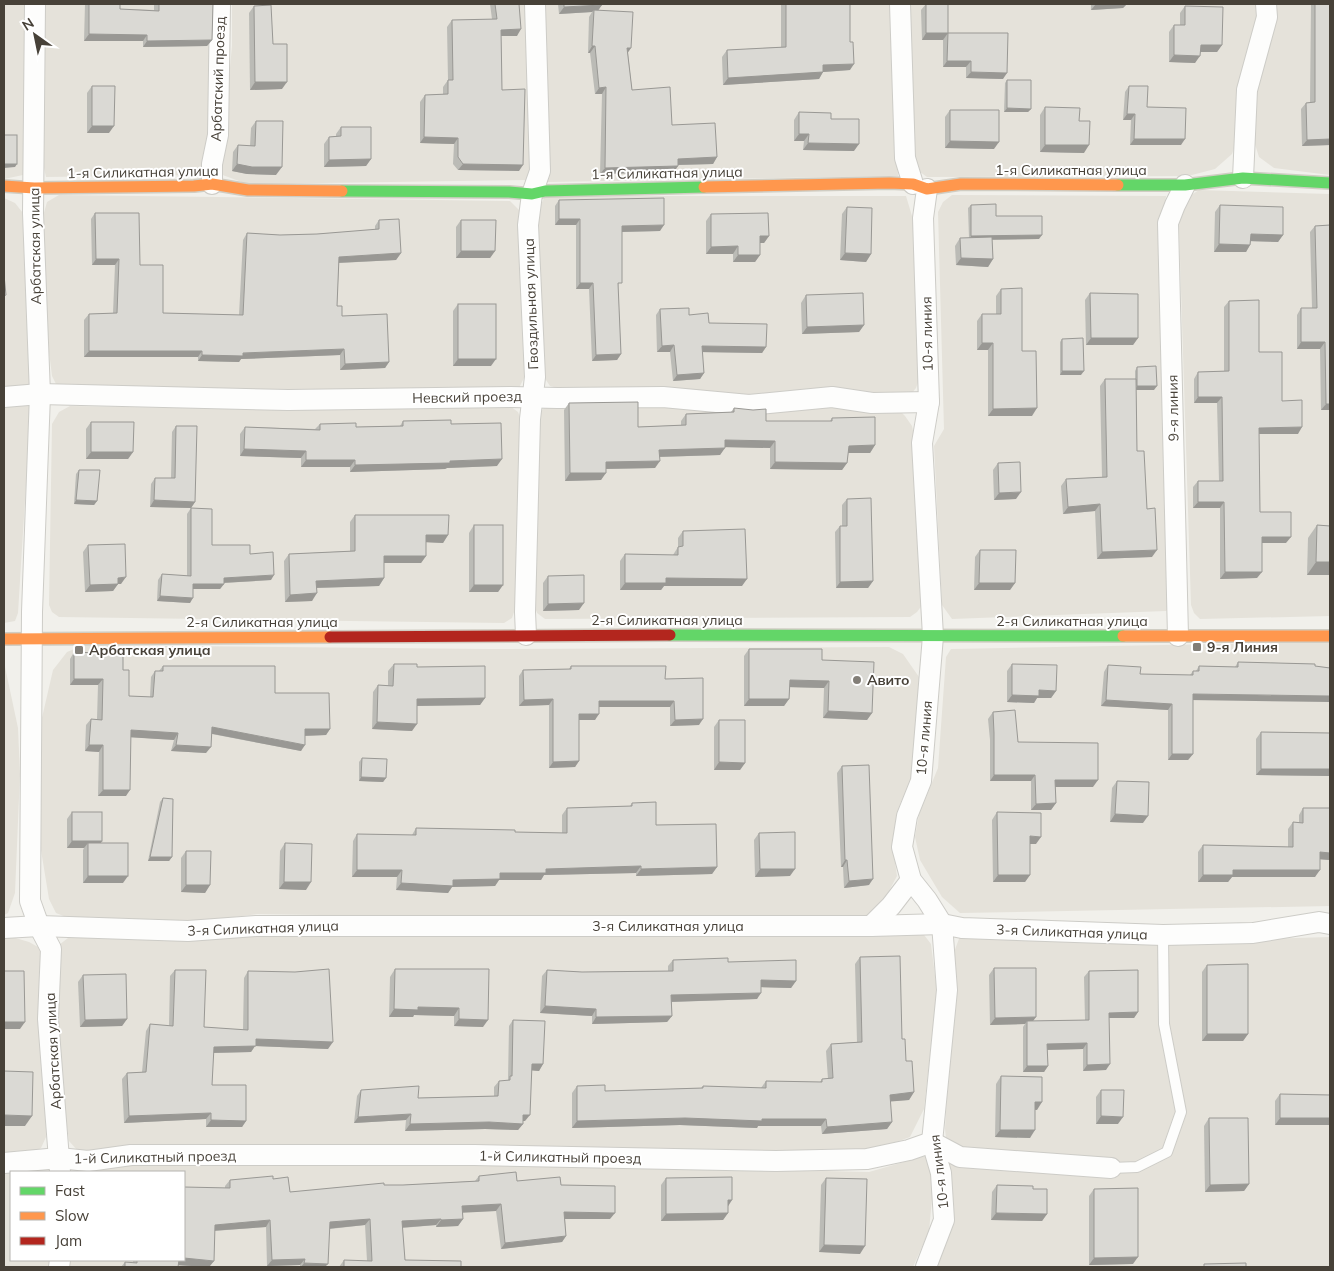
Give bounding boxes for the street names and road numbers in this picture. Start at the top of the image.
street label: Арбатский проезд [207,16,229,142]
street label: 1-я Силикатная улица [995,161,1147,179]
street label: 1-я Силикатная улица [67,162,219,182]
street label: 1-я Силикатная улица [591,163,743,183]
street label: Арбатская улица [25,187,45,305]
street label: Гвоздильная улица [520,238,542,370]
street label: 10-я линия [917,296,937,372]
street label: 9-я линия [1163,375,1183,441]
street label: Невский проезд [412,387,523,407]
street label: 2-я Силикатная улица [591,611,743,629]
street label: 2-я Силикатная улица [996,612,1148,630]
street label: 2-я Силикатная улица [186,613,338,631]
street label: 10-я линия [912,700,936,776]
street label: 3-я Силикатная улица [187,916,339,940]
street label: 3-я Силикатная улица [592,917,744,935]
street label: 3-я Силикатная улица [996,920,1148,944]
street label: Арбатская улица [41,992,65,1110]
street label: 10-я линия [925,1134,953,1210]
street label: 1-й Силикатный проезд [74,1147,237,1167]
street label: 1-й Силикатный проезд [479,1147,642,1167]

